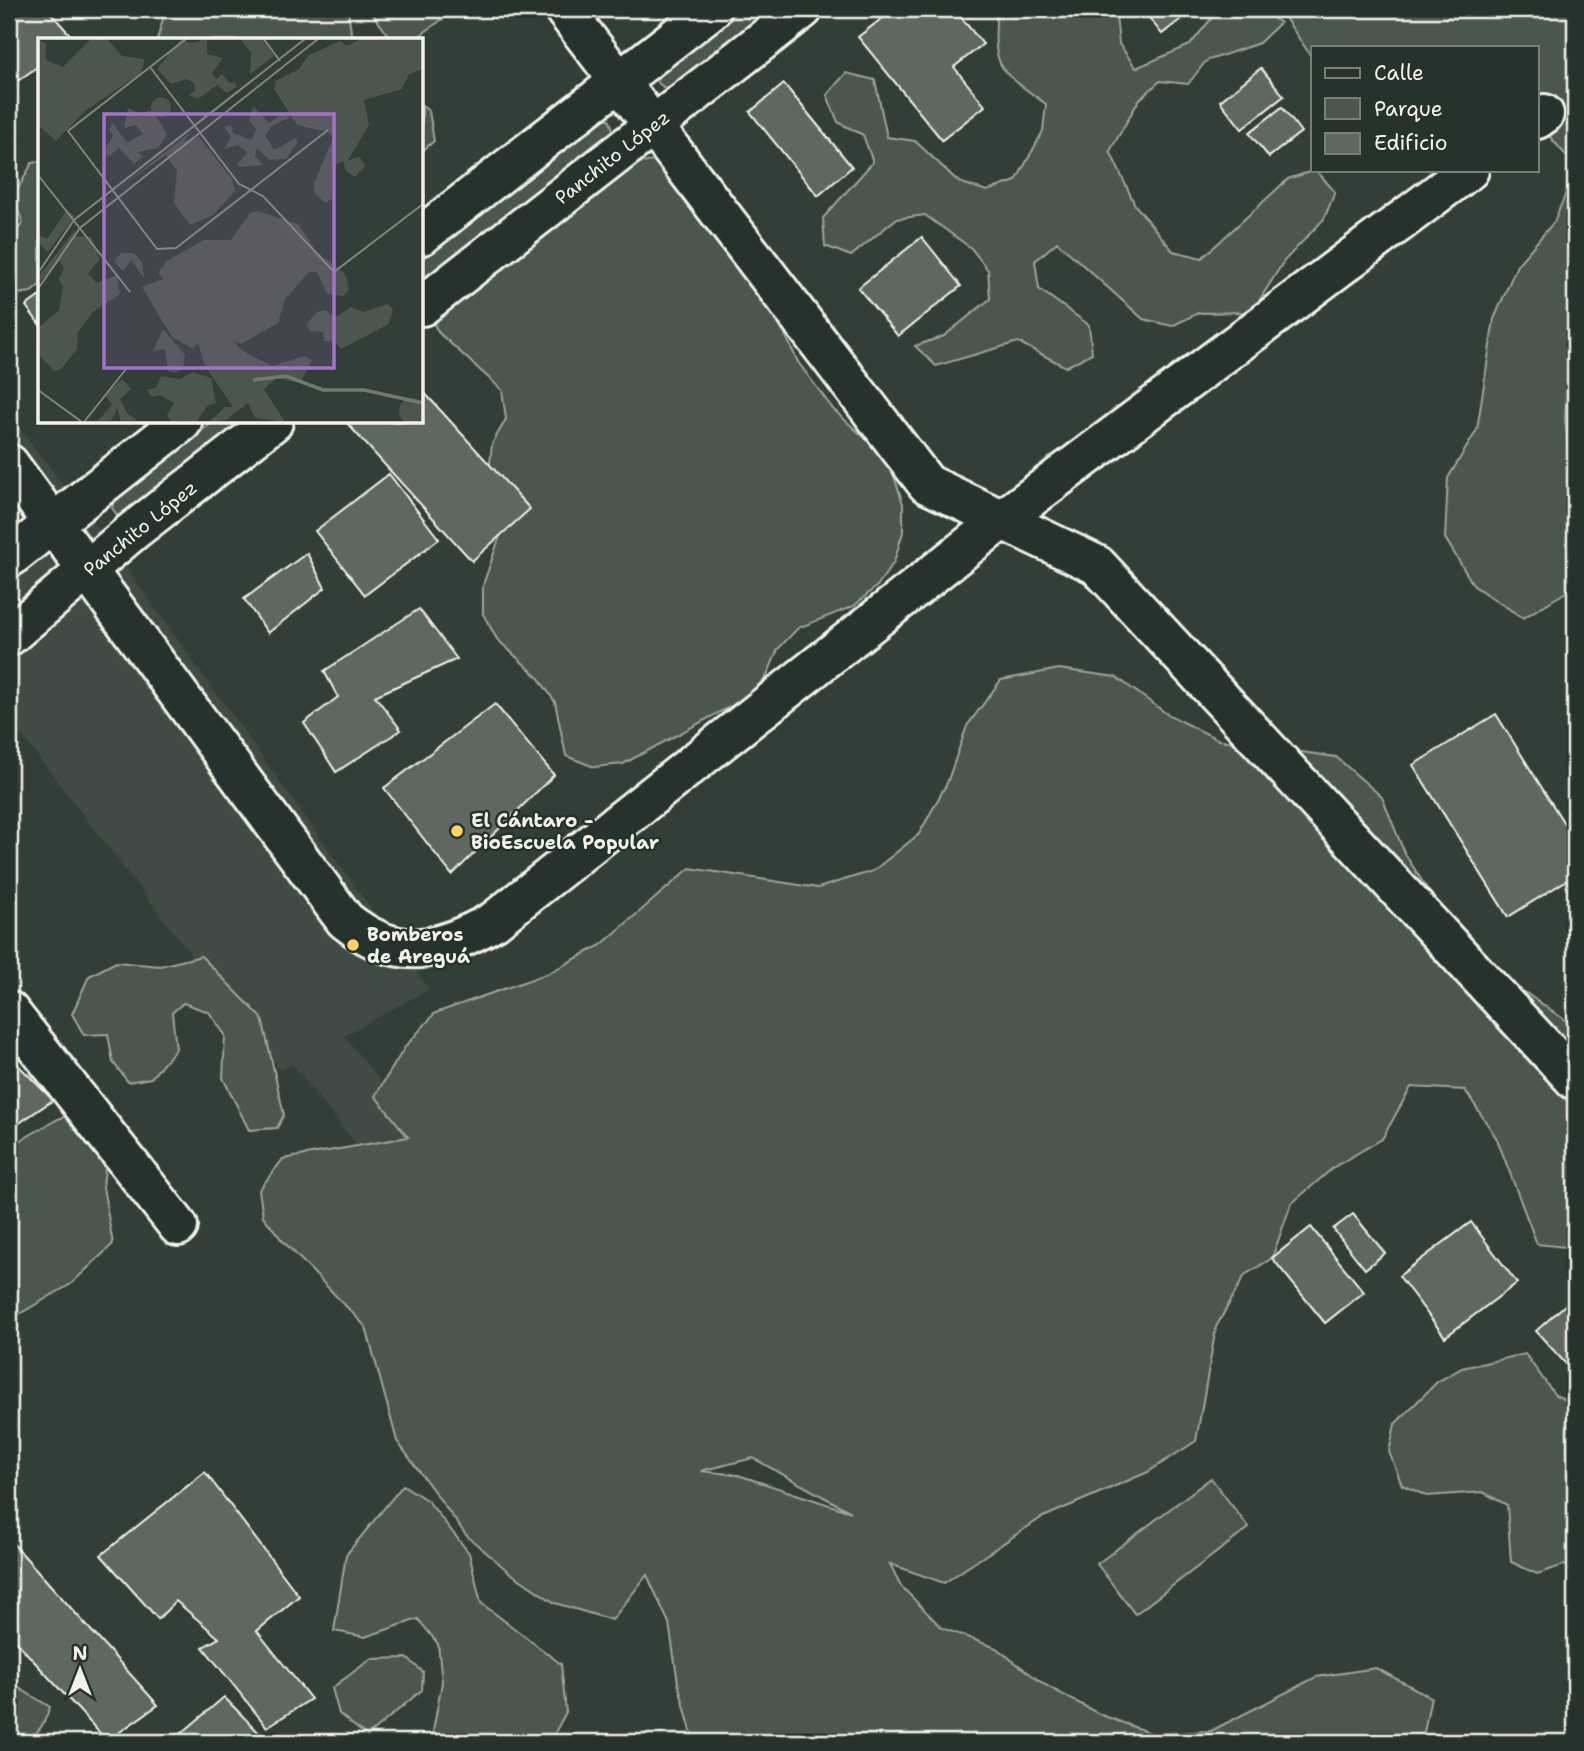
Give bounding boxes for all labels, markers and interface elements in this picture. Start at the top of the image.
inset map [38,38,424,424]
legend [1311,46,1538,172]
text: Calle [1374,59,1424,87]
text: Parque [1374,95,1443,123]
street label: Panchito López [550,105,675,210]
text: Edificio [1374,129,1447,157]
street label: Panchito López [78,475,202,582]
place label: El Cántaro - BioEscuela Popular [471,808,659,855]
marker: El Cántaro - BioEscuela Popular [449,823,465,839]
place label: Bomberos de Areguá [367,922,470,969]
marker: Bomberos de Areguá [345,937,361,953]
north arrow [46,1636,116,1706]
text: N [72,1641,88,1666]

